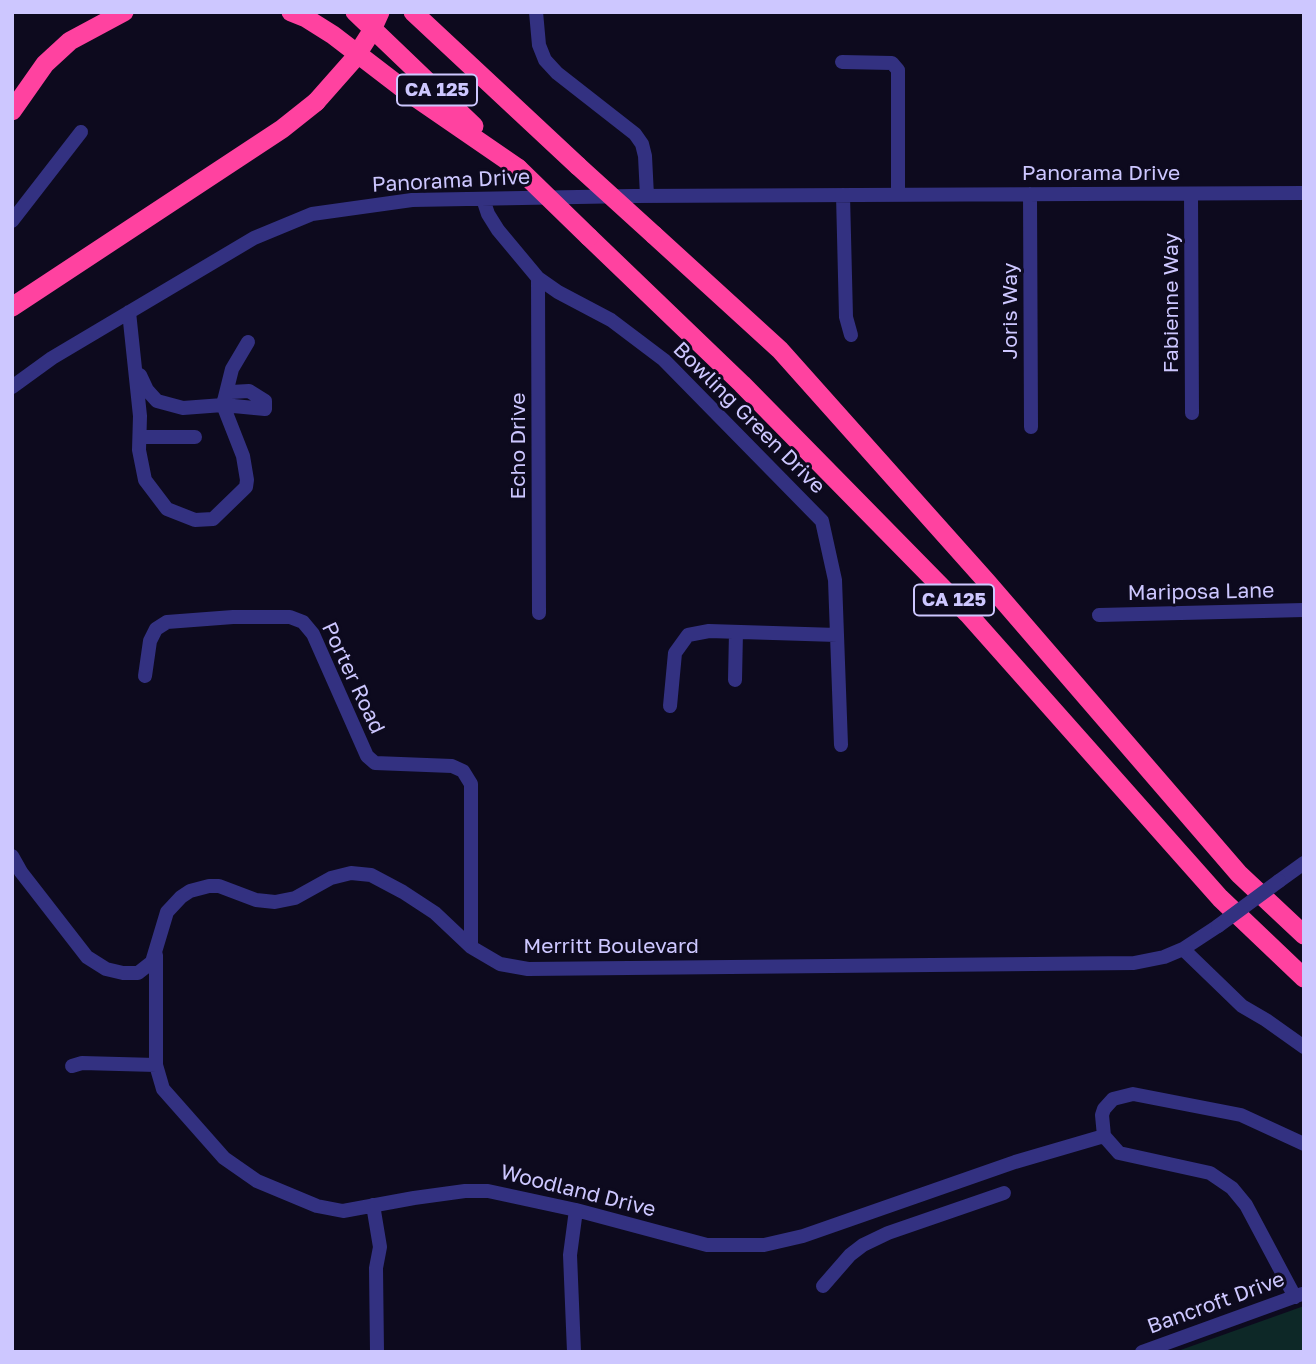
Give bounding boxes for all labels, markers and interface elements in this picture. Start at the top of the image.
road number: CA 125 [397,74,477,106]
street label: Panorama Drive [1022,160,1180,186]
street label: Panorama Drive [371,164,531,198]
street label: Fabienne Way [1158,233,1184,373]
street label: Joris Way [997,263,1023,359]
street label: Bowling Green Drive [668,337,830,499]
street label: Echo Drive [505,393,531,499]
street label: Mariposa Lane [1127,578,1275,606]
road number: CA 125 [914,584,994,615]
street label: Porter Road [316,618,390,738]
street label: Merritt Boulevard [523,933,699,959]
street label: Woodland Drive [498,1160,658,1222]
street label: Bancroft Drive [1144,1266,1288,1340]

